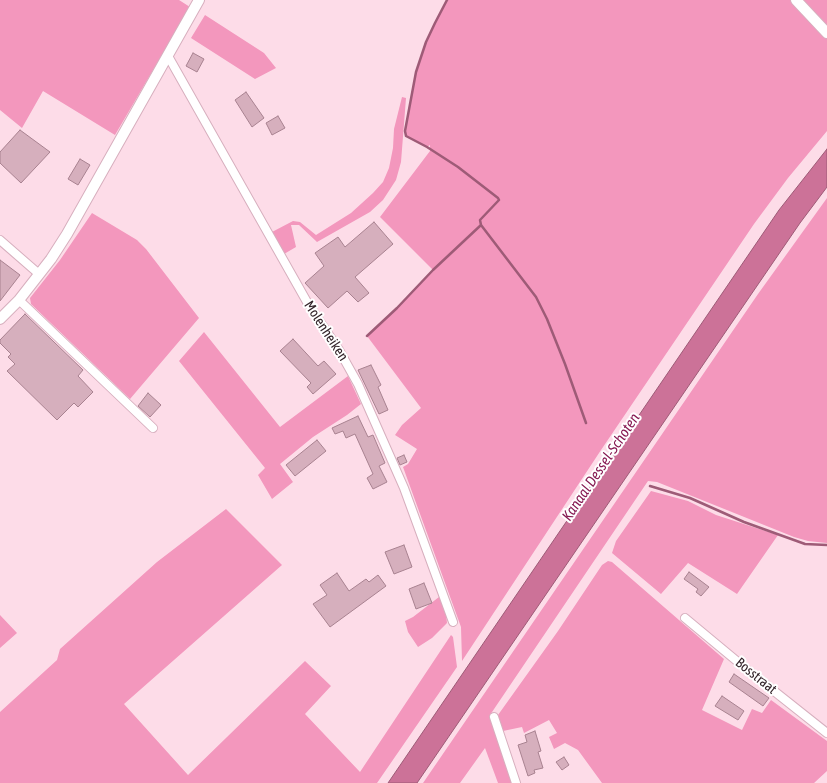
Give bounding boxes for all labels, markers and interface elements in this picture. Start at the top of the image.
street label: Molenheiken [300,298,352,364]
water label: Kanaal Dessel-Schoten [558,410,644,524]
street label: Bosstraat [732,654,780,698]

